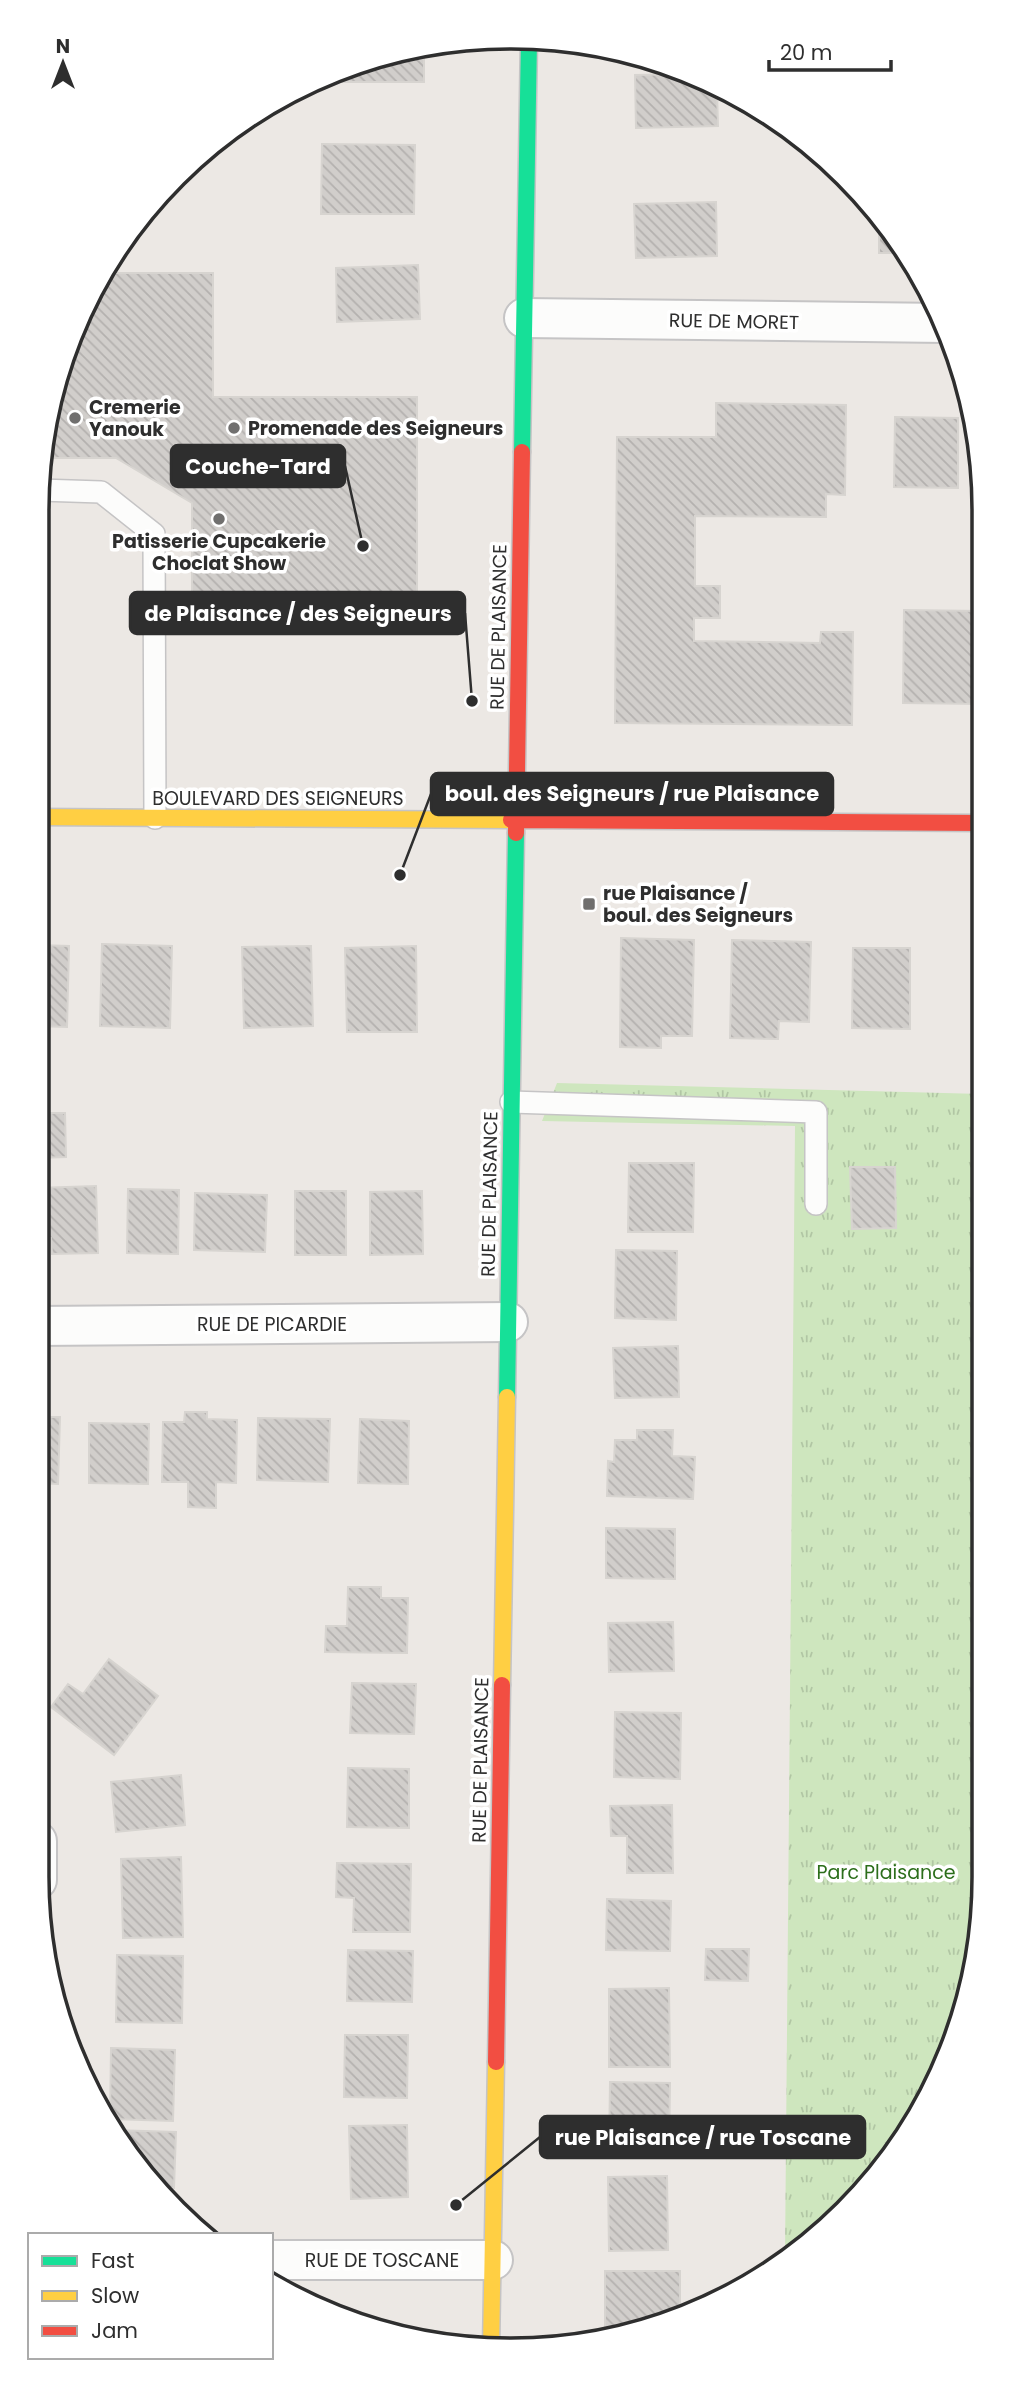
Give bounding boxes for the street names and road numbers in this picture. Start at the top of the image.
street label: RUE DE MORET [669,307,799,336]
street label: RUE DE PLAISANCE [484,544,513,710]
street label: BOULEVARD DES SEIGNEURS [152,785,404,812]
street label: RUE DE PLAISANCE [475,1111,504,1277]
street label: RUE DE PICARDIE [197,1311,347,1338]
street label: RUE DE PLAISANCE [466,1677,495,1843]
street label: RUE DE TOSCANE [305,2247,459,2274]

